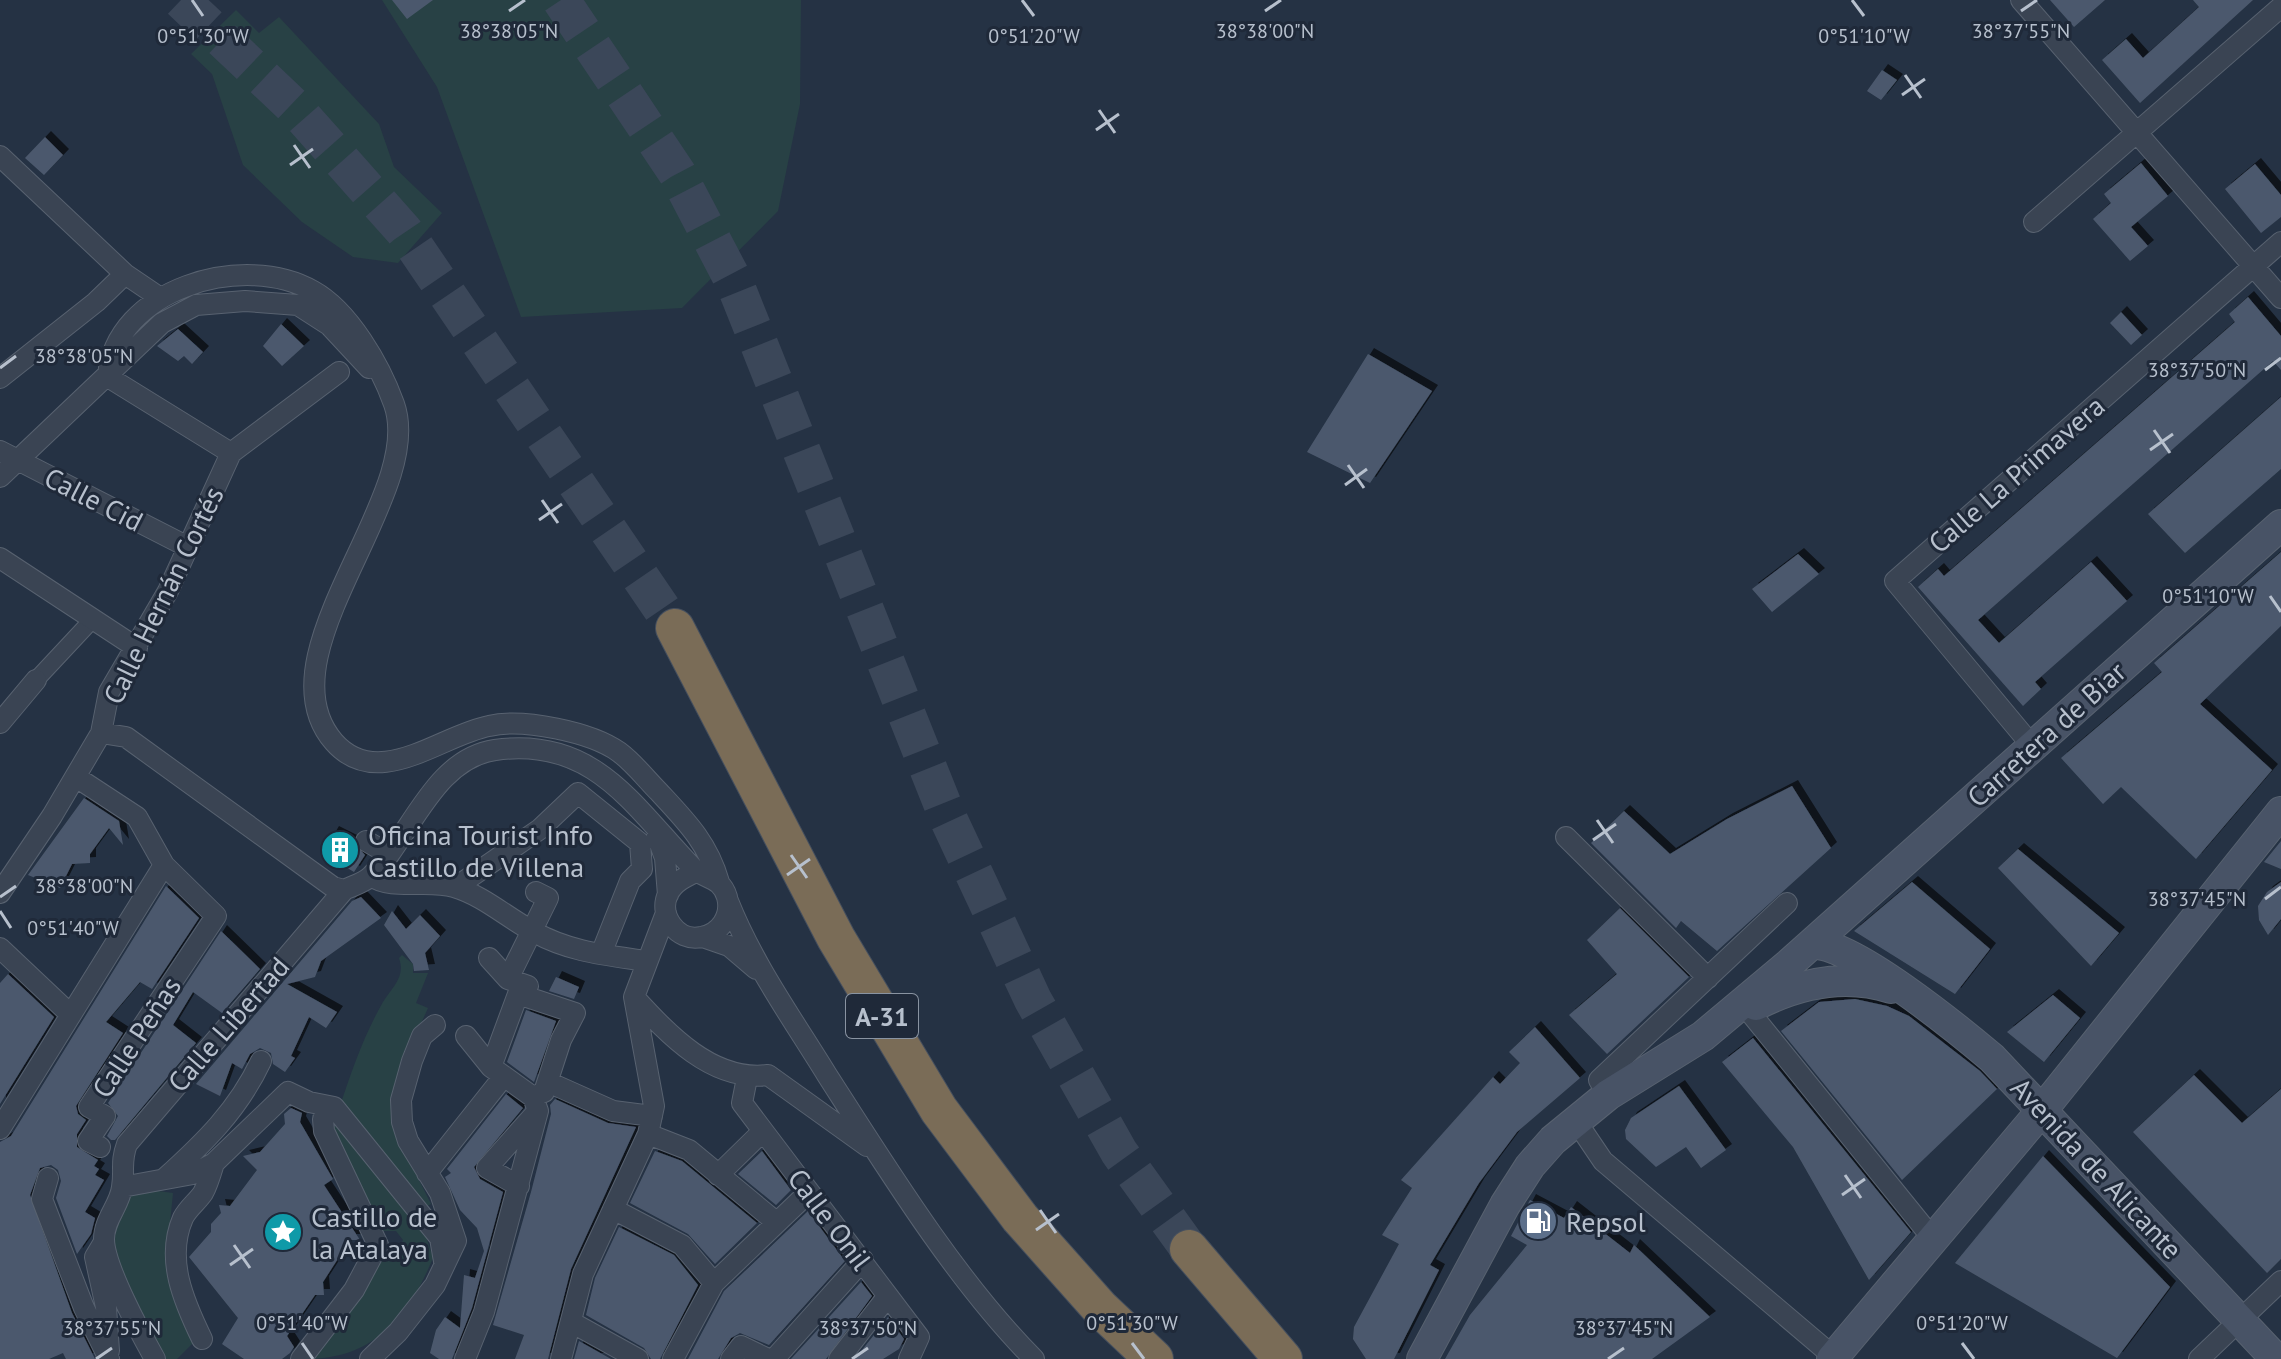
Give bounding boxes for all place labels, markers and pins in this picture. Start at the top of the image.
place label: Oficina Tourist Info Castillo de Villena [368,816,593,885]
building icon: Oficina Tourist Info Castillo de Villena [319,829,361,871]
place label: Castillo de la Atalaya [311,1198,437,1267]
fuel station icon: Repsol [1517,1200,1559,1242]
place label: Repsol [1566,1203,1646,1240]
place icon: Castillo de la Atalaya [262,1211,304,1253]

